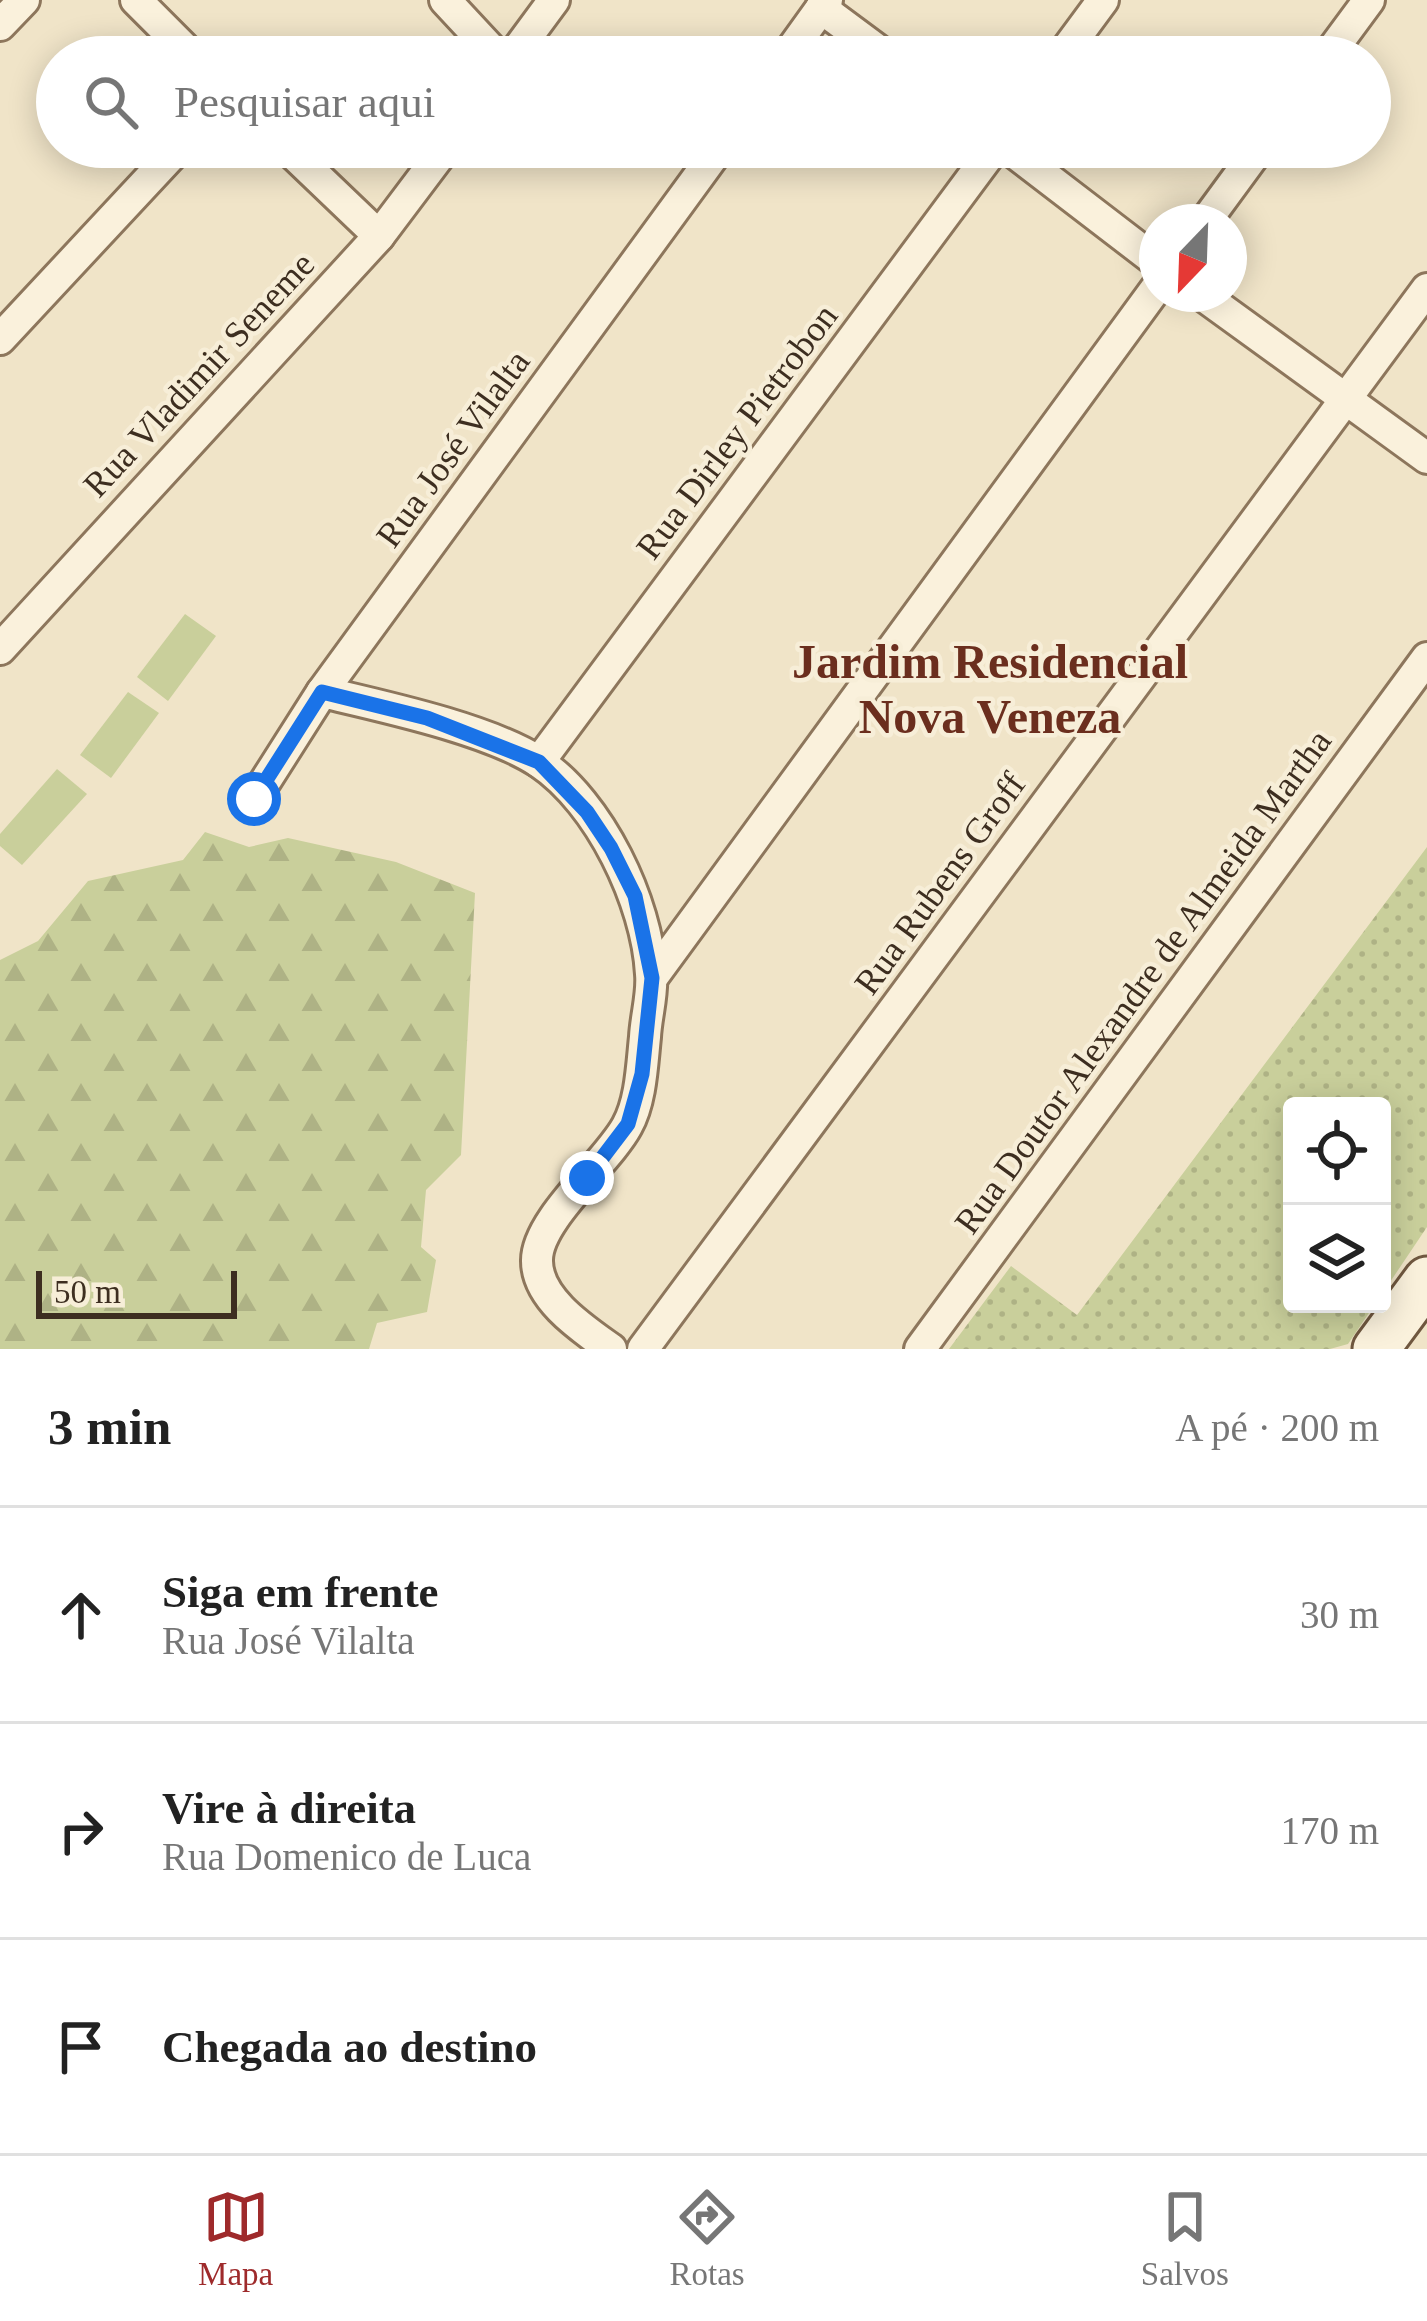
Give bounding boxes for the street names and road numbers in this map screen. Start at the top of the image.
street label: Rua Vladimir Seneme [75,244,322,505]
street label: Rua Dirley Pietrobon [628,297,845,567]
street label: Rua José Vilalta [368,343,538,555]
street label: Rua Doutor Alexandre de Almeida Martha [947,722,1339,1241]
street label: Rua Rubens Groff [846,765,1033,1002]

